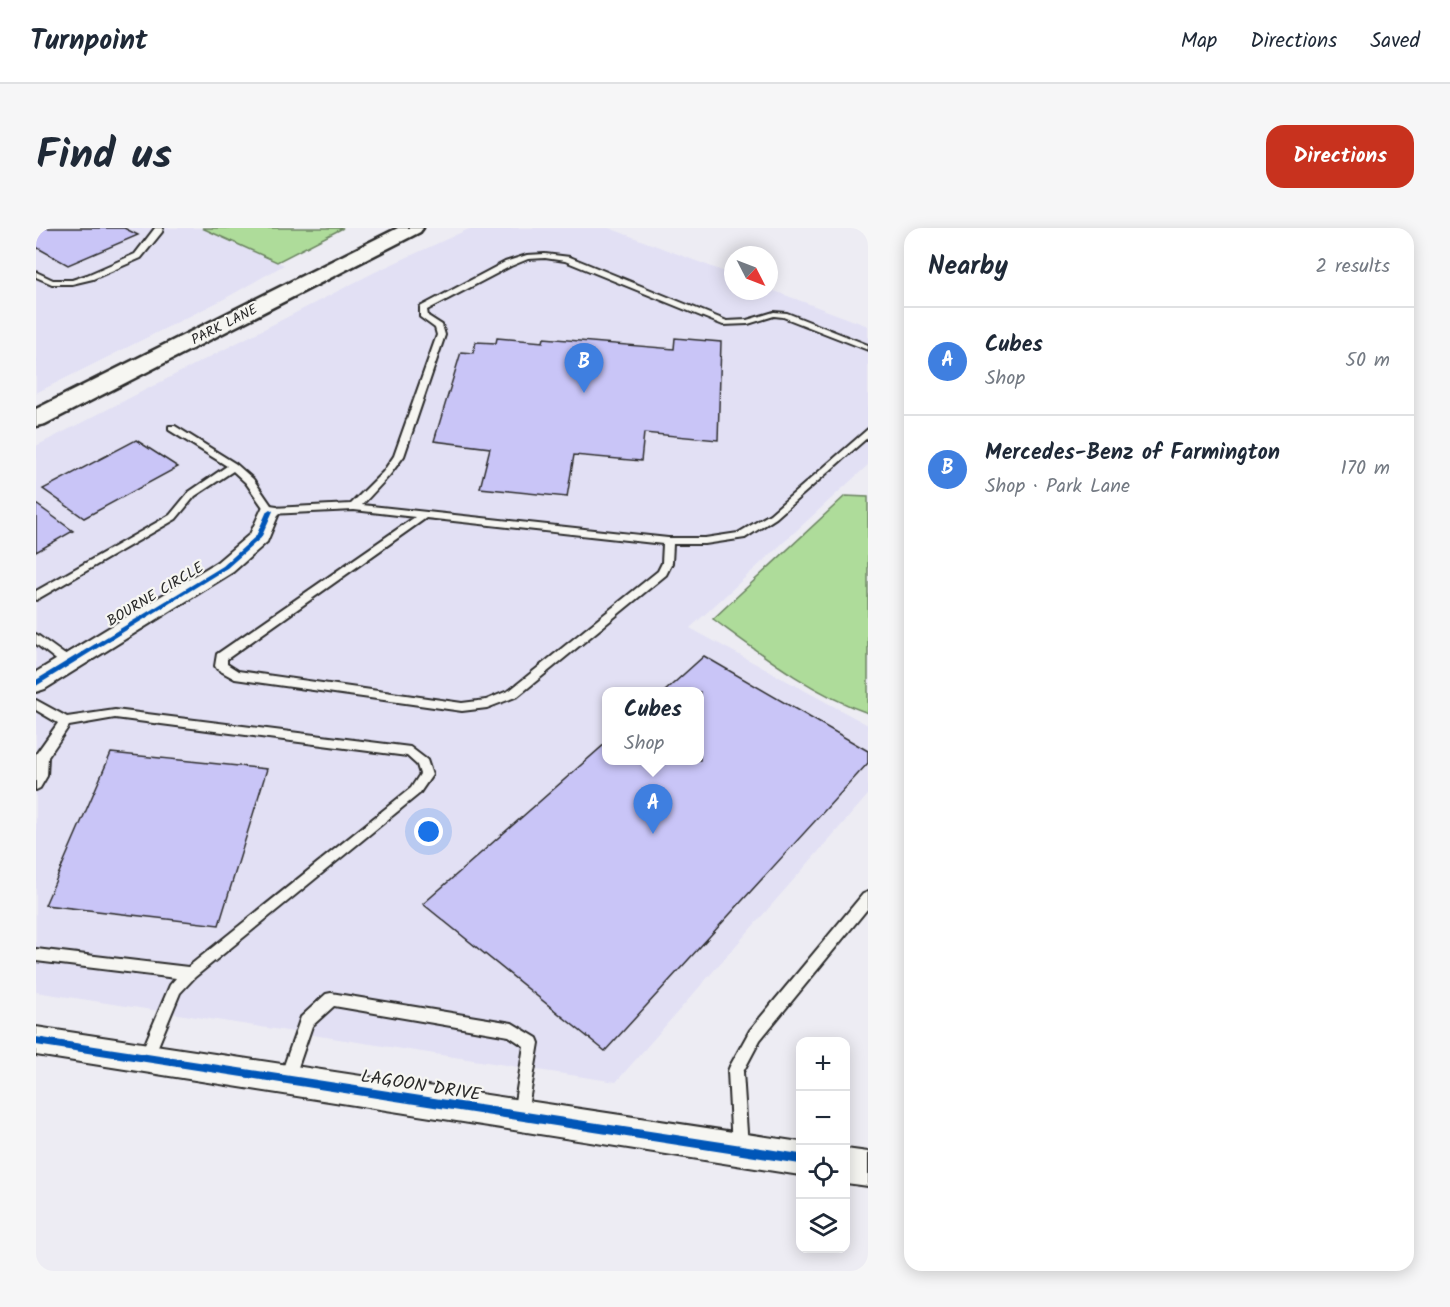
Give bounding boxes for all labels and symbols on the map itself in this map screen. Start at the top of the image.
north arrow [724,246,778,300]
street label: PARK LANE [187,298,262,351]
pin: B [564,344,604,393]
street label: BOURNE CIRCLE [102,556,210,633]
pin: A [634,784,672,834]
your location [414,817,443,846]
street label: LAGOON DRIVE [359,1063,483,1110]

